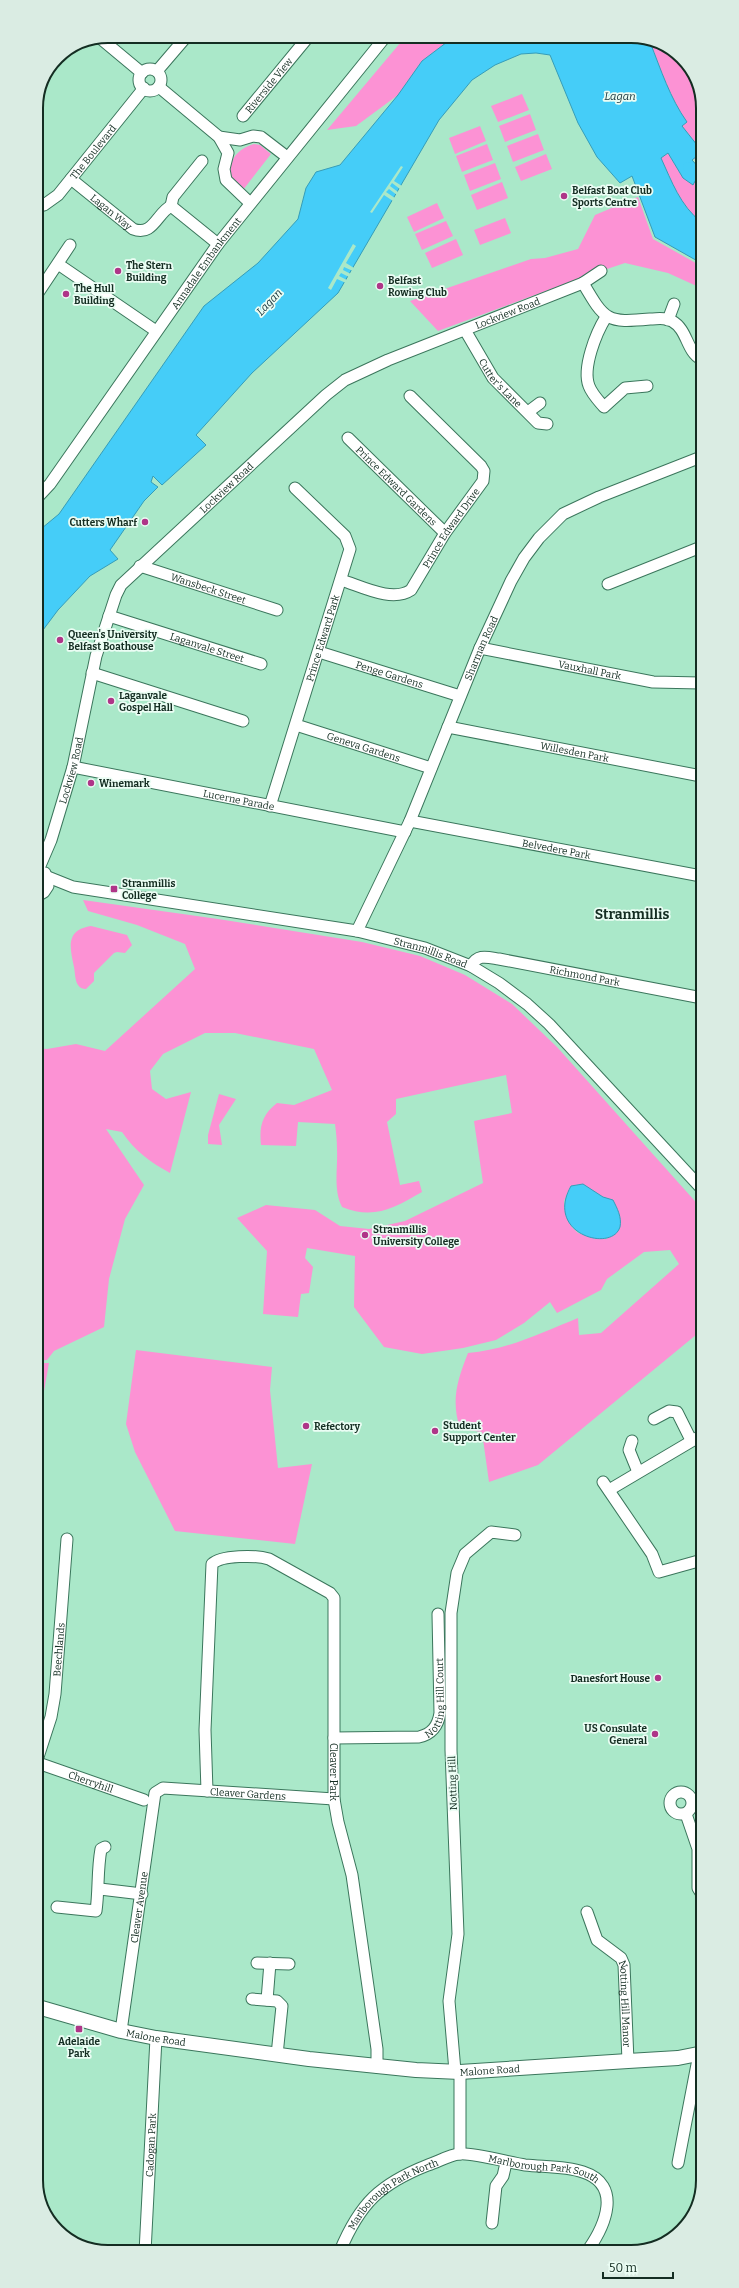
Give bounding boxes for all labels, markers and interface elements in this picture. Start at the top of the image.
street label: Riverside View [243,55,296,116]
water label: Lagan [604,90,636,103]
street label: The Boulevard [68,123,119,182]
place label: Belfast Boat Club Sports Centre [572,185,652,209]
marker: Belfast Boat Club Sports Centre [559,191,569,201]
street label: Lagan Way [88,192,135,233]
street label: Annadale Embankment [169,215,244,312]
place label: The Stern Building [126,260,173,284]
marker: The Stern Building [113,266,123,276]
place label: Belfast Rowing Club [388,275,447,299]
marker: Belfast Rowing Club [375,281,385,291]
place label: The Hull Building [74,283,115,307]
water label: Lagan [254,286,285,318]
marker: The Hull Building [61,289,71,299]
street label: Lockview Road [474,296,542,332]
street label: Cutter's Lane [476,357,524,410]
street label: Prince Edward Gardens [353,444,439,529]
street label: Lockview Road [198,460,256,516]
street label: Prince Edward Drive [421,486,483,570]
place label: Cutters Wharf [69,517,138,529]
marker: Cutters Wharf [140,517,150,527]
street label: Wansbeck Street [169,571,248,607]
street label: Prince Edward Park [304,593,343,683]
street label: Sharman Road [463,614,501,682]
place label: Queen's University Belfast Boathouse [68,629,158,653]
street label: Laganvale Street [168,631,246,665]
marker: Queen's University Belfast Boathouse [55,635,65,645]
street label: Penge Gardens [354,659,425,691]
street label: Vauxhall Park [557,659,622,683]
place label: Laganvale Gospel Hall [119,690,173,714]
marker: Laganvale Gospel Hall [106,696,116,706]
street label: Geneva Gardens [325,730,402,765]
street label: Lockview Road [57,736,86,805]
street label: Willesden Park [539,740,610,765]
marker: Winemark [86,778,96,788]
place label: Winemark [99,778,150,790]
street label: Lucerne Parade [202,788,275,813]
street label: Belvedere Park [521,837,592,862]
place label: Stranmillis College [122,878,175,902]
marker: Stranmillis College [109,884,119,894]
district label: Stranmillis [595,906,669,923]
street label: Stranmillis Road [392,935,469,971]
street label: Richmond Park [548,964,621,989]
place label: Stranmillis University College [373,1224,460,1248]
marker: Stranmillis University College [360,1230,370,1240]
place label: Student Support Center [443,1420,516,1444]
marker: Refectory [301,1421,311,1431]
place label: Refectory [314,1421,361,1433]
marker: Student Support Center [430,1426,440,1436]
street label: Beechlands [51,1622,68,1677]
street label: Notting Hill Court [423,1657,447,1741]
place label: Danesfort House [570,1673,650,1685]
marker: Danesfort House [653,1673,663,1683]
place label: US Consulate General [584,1723,648,1747]
marker: US Consulate General [650,1729,660,1739]
street label: Cleaver Park [327,1743,339,1801]
street label: Notting Hill [446,1755,460,1810]
street label: Cherryhill [66,1769,115,1796]
street label: Cleaver Gardens [209,1786,287,1803]
street label: Cleaver Avenue [129,1871,151,1944]
street label: Notting Hill Manor [616,1958,632,2048]
marker: Adelaide Park [74,2024,84,2034]
street label: Malone Road [125,2027,186,2049]
place label: Adelaide Park [58,2036,100,2060]
street label: Malone Road [459,2063,520,2079]
street label: Cadogan Park [144,2113,159,2177]
street label: Marlborough Park South [487,2153,602,2186]
street label: Marlborough Park North [346,2156,441,2232]
scale bar [603,2254,673,2280]
text: 50 m [609,2261,638,2275]

